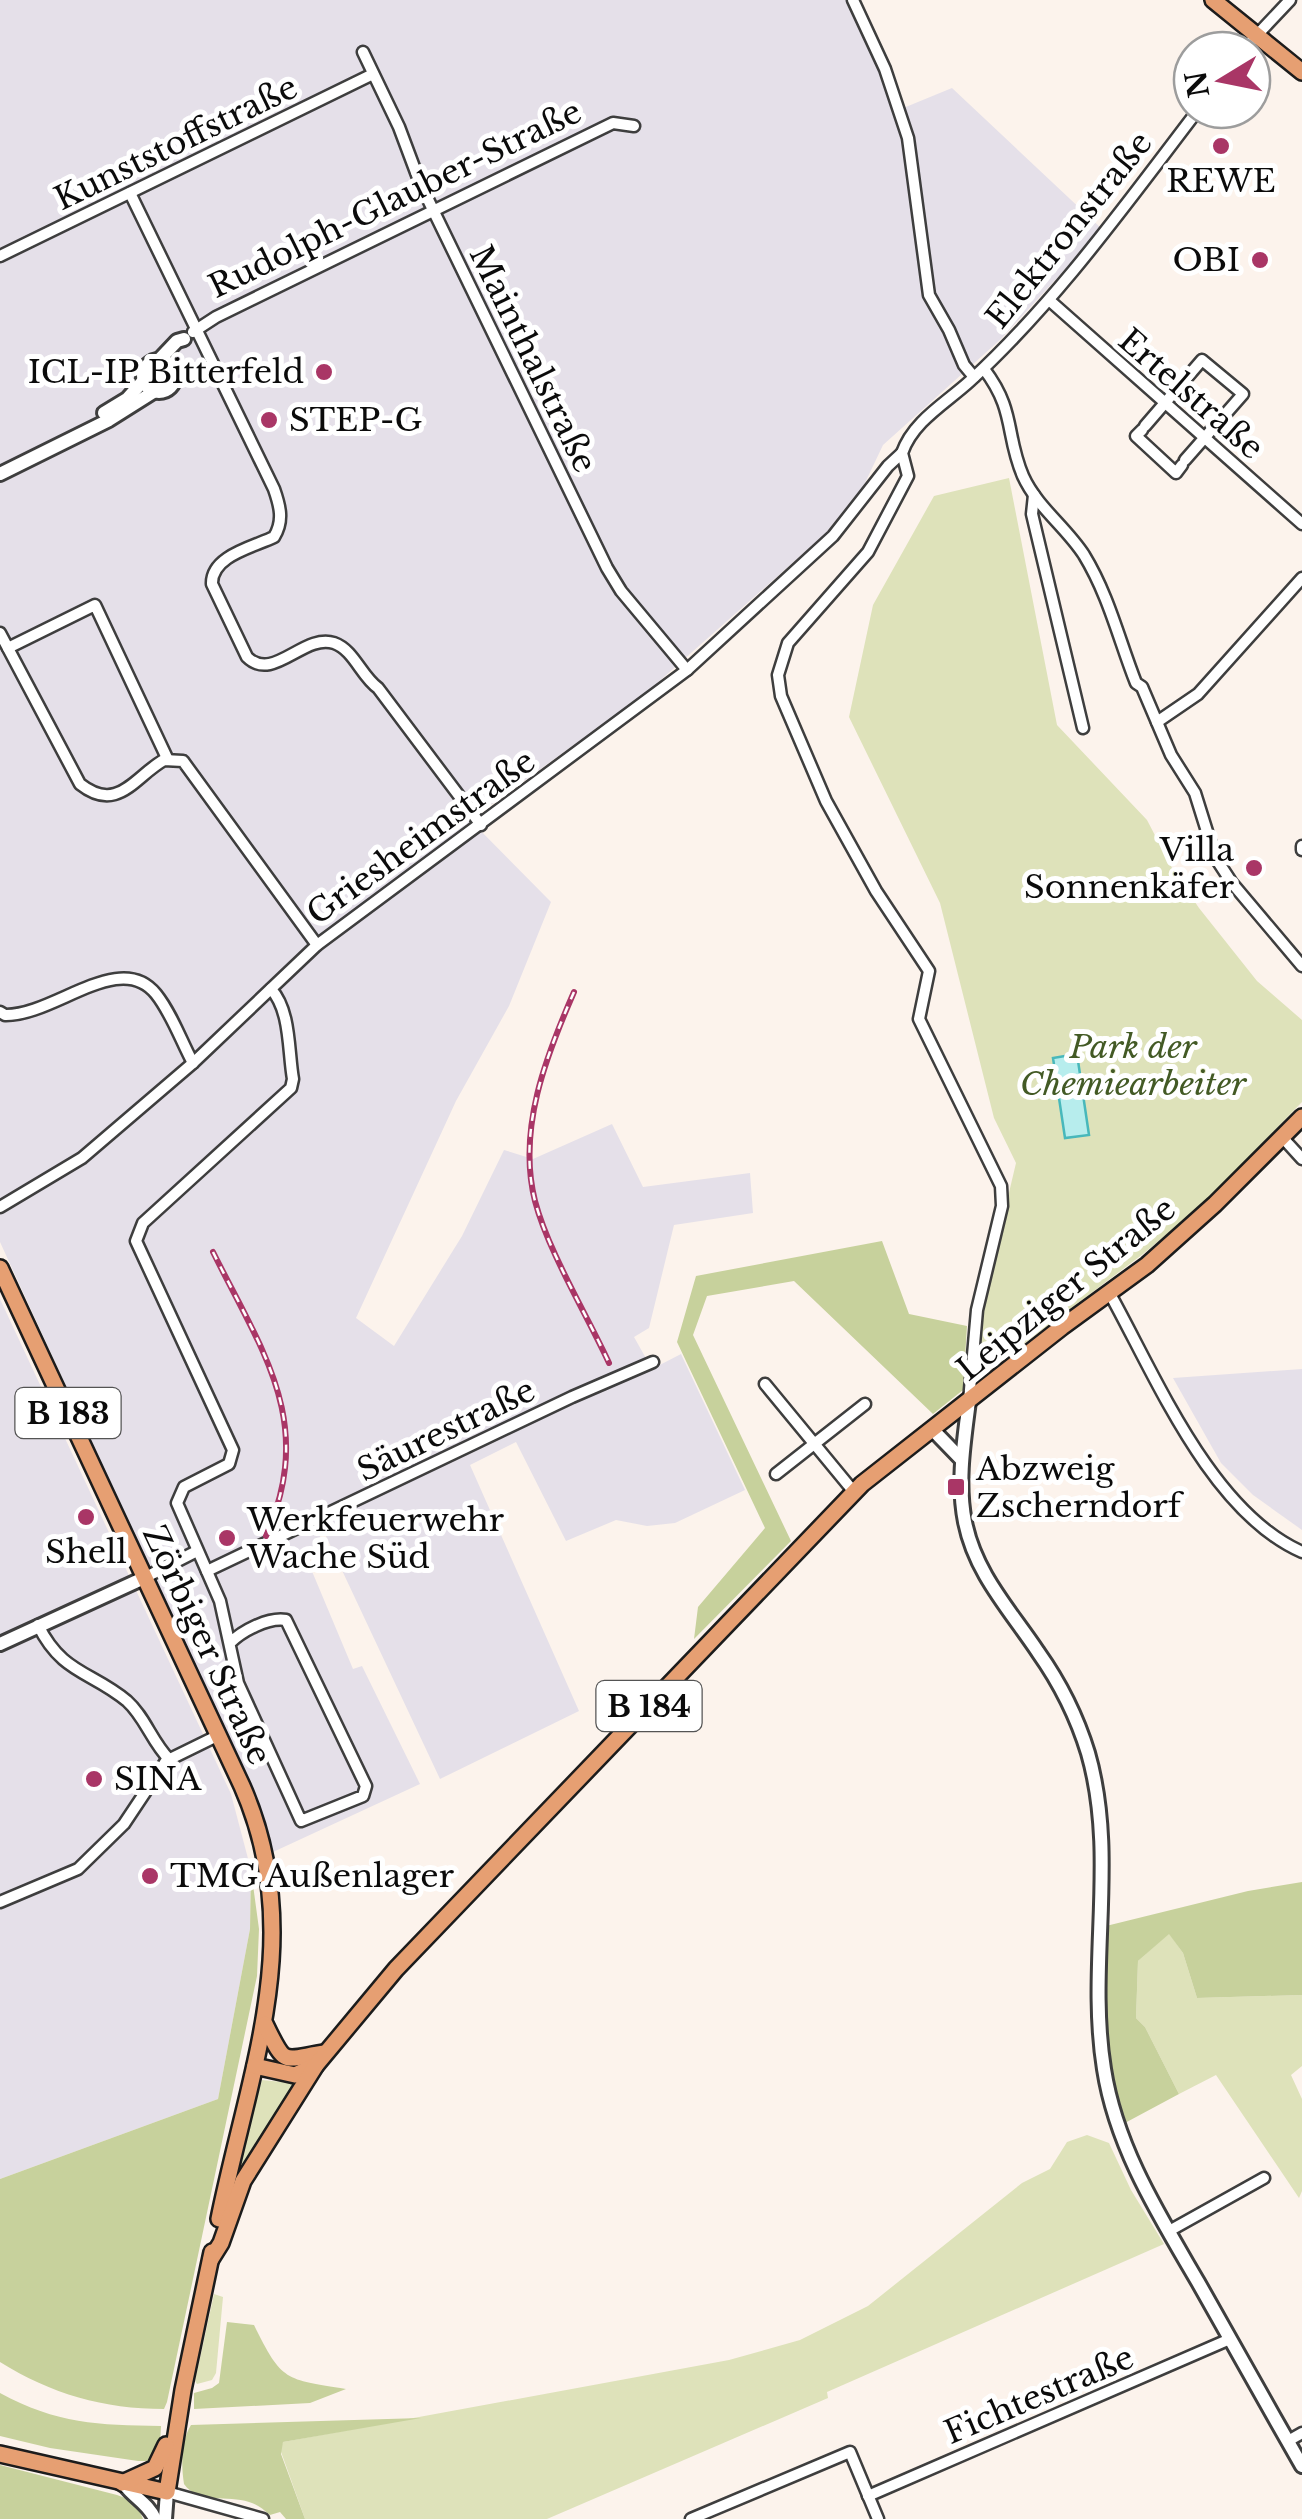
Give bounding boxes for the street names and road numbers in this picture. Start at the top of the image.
street label: Kunststoffstraße [48,67,304,219]
street label: Rudolph-Glauber-Straße [202,91,588,307]
street label: Elektronstraße [977,124,1161,336]
street label: Mainthalstraße [461,239,605,479]
street label: Ertelstraße [1110,320,1272,468]
street label: Griesheimstraße [299,741,543,933]
street label: Leipziger Straße [949,1189,1183,1389]
street label: Säurestraße [351,1370,541,1490]
road number: B 183 [15,1388,120,1438]
street label: Zörbiger Straße [134,1519,280,1771]
road number: B 184 [596,1681,702,1731]
street label: Fichtestraße [938,2337,1140,2453]

